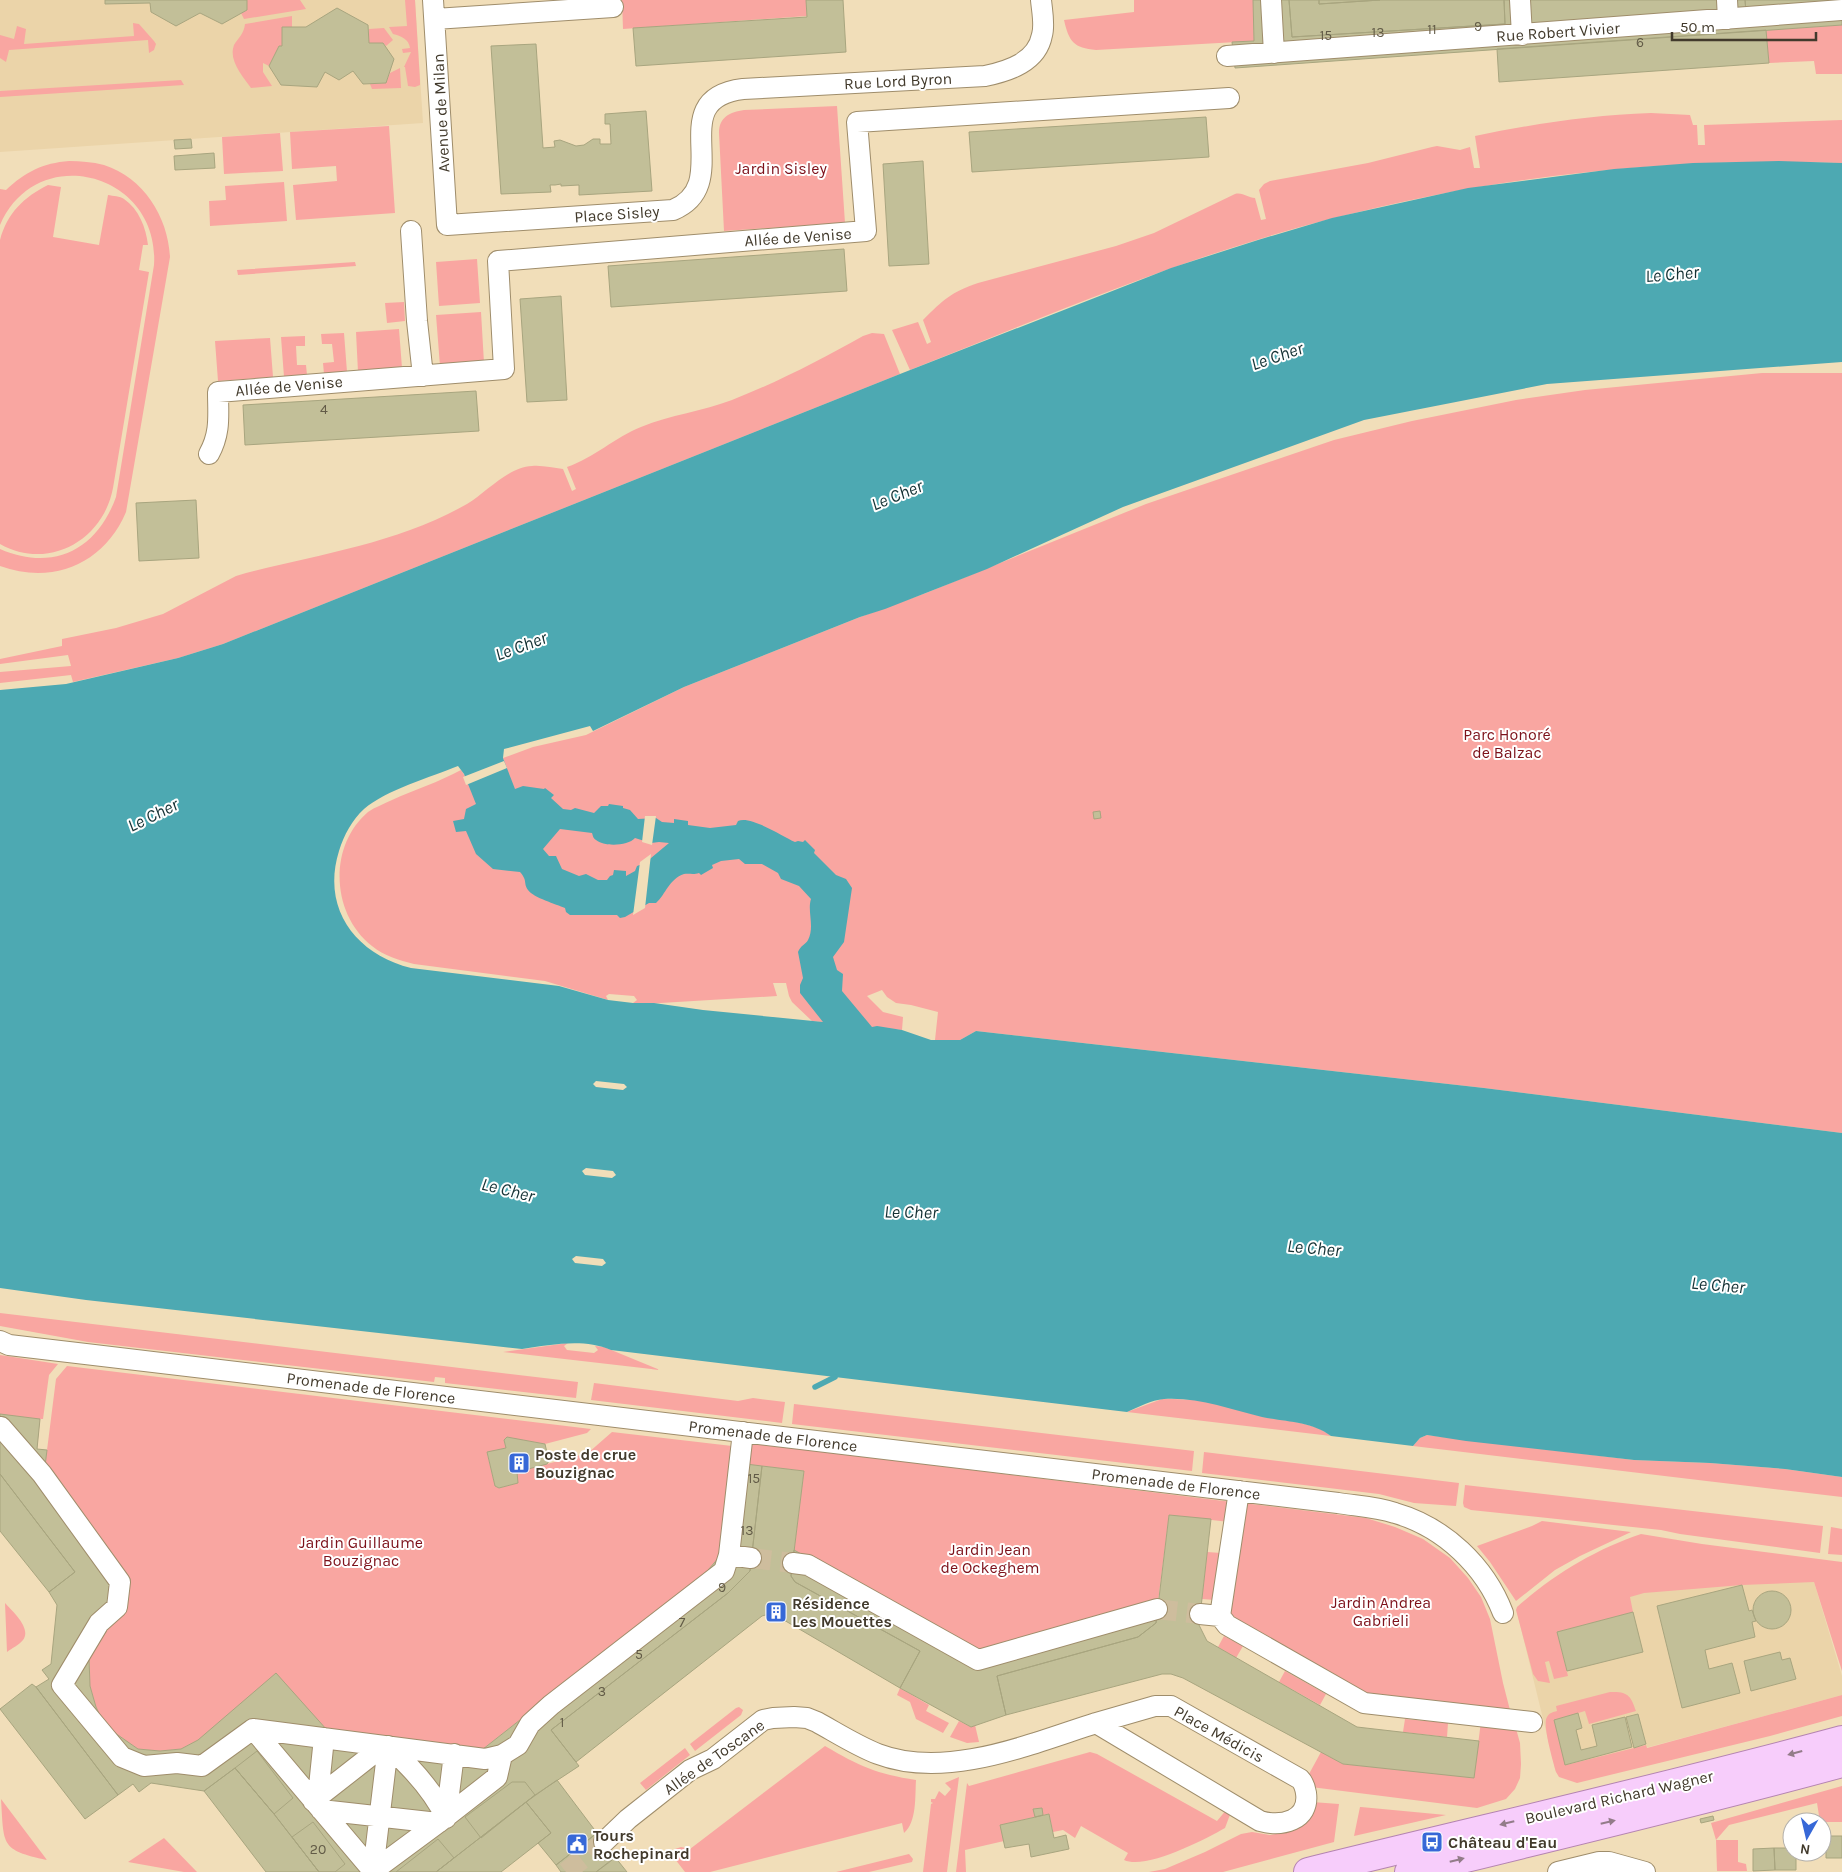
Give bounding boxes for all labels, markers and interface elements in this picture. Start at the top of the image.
scale bar [1672,10,1816,42]
house number: 9 [1474,18,1482,35]
street label: Rue Robert Vivier [1496,18,1621,46]
text: 50 m [1680,18,1715,36]
house number: 11 [1427,21,1437,38]
house number: 13 [1372,24,1384,41]
house number: 15 [1320,27,1332,44]
house number: 6 [1636,34,1644,51]
street label: Avenue de Milan [428,53,454,173]
street label: Rue Lord Byron [843,69,953,93]
park label: Jardin Sisley [735,159,827,178]
street label: Place Sisley [574,202,661,226]
street label: Allée de Venise [744,224,852,250]
water label: Le Cher [1644,261,1701,287]
water label: Le Cher [1248,337,1307,375]
street label: Allée de Venise [235,372,343,400]
house number: 4 [320,401,328,418]
water label: Le Cher [868,474,927,515]
water label: Le Cher [492,626,551,666]
park label: Parc Honoré de Balzac [1463,725,1551,762]
water label: Le Cher [124,793,183,837]
water label: Le Cher [479,1173,538,1207]
water label: Le Cher [884,1201,939,1223]
water label: Le Cher [1286,1235,1343,1261]
water label: Le Cher [1690,1272,1747,1298]
street label: Promenade de Florence [286,1368,456,1408]
street label: Promenade de Florence [688,1416,858,1456]
place label: Poste de crue Bouzignac [535,1445,636,1482]
building icon: Poste de crue Bouzignac [507,1451,531,1475]
street label: Promenade de Florence [1091,1464,1261,1504]
house number: 15 [748,1470,760,1487]
house number: 13 [741,1522,753,1539]
park label: Jardin Guillaume Bouzignac [299,1533,423,1570]
park label: Jardin Jean de Ockeghem [940,1540,1040,1577]
house number: 9 [718,1579,726,1596]
park label: Jardin Andrea Gabrieli [1331,1593,1431,1630]
place label: Résidence Les Mouettes [792,1594,892,1631]
building icon: Résidence Les Mouettes [764,1600,788,1624]
house number: 7 [679,1614,686,1631]
house number: 5 [635,1646,643,1663]
house number: 3 [598,1683,606,1700]
street label: Place Médicis [1171,1701,1267,1767]
house number: 1 [560,1714,564,1731]
street label: Allée de Toscane [660,1715,768,1799]
one-way arrow [1787,1749,1802,1757]
street label: Boulevard Richard Wagner [1523,1766,1715,1828]
north arrow [1782,1812,1832,1862]
one-way arrow [1600,1818,1615,1826]
one-way arrow [1500,1819,1515,1827]
place label: Tours Rochepinard [593,1826,690,1863]
bus stop icon: Château d'Eau [1420,1830,1444,1854]
public building icon: Tours Rochepinard [565,1832,589,1856]
place label: Château d'Eau [1448,1833,1557,1852]
text: N [1799,1840,1811,1858]
house number: 20 [310,1841,326,1858]
one-way arrow [1449,1856,1464,1864]

